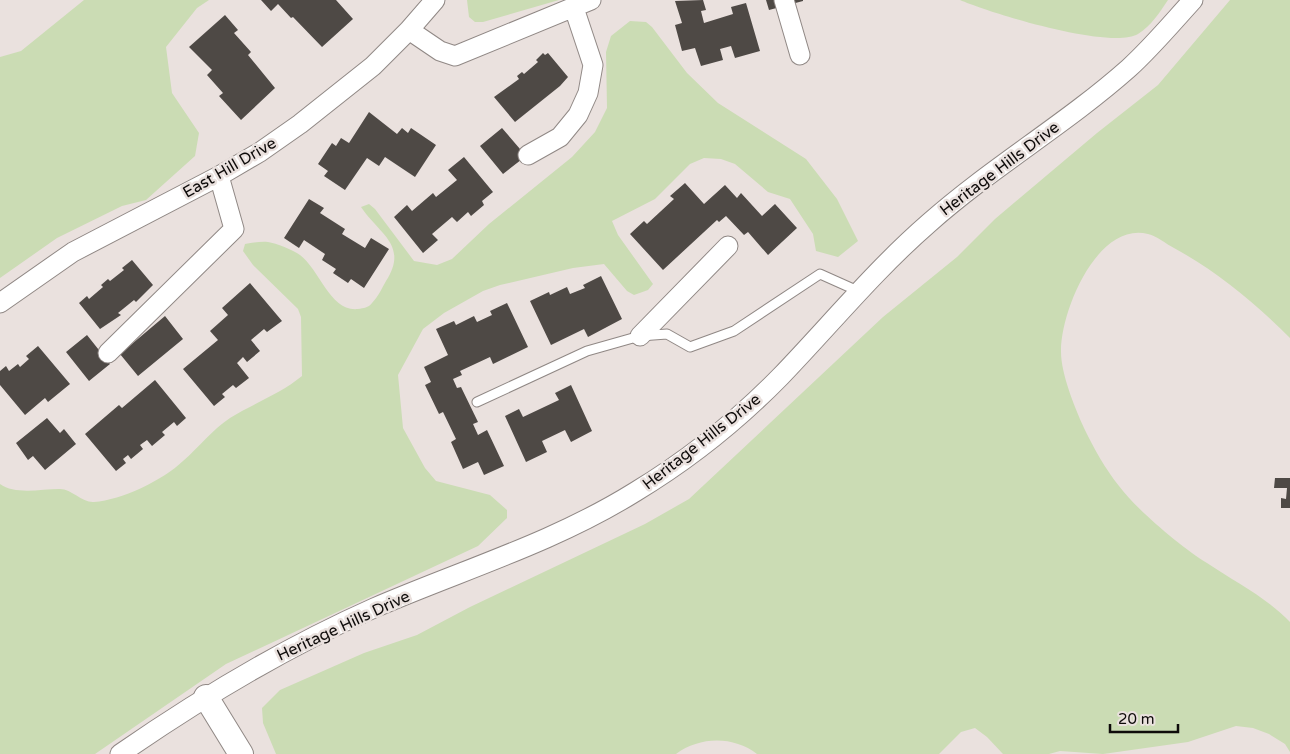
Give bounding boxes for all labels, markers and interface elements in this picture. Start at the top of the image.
street label: Heritage Hills Drive [936,117,1063,220]
street label: East Hill Drive [179,133,280,203]
street label: Heritage Hills Drive [639,389,765,494]
street label: Heritage Hills Drive [274,586,413,666]
scale bar [1110,702,1178,734]
text: 20 m [1118,710,1155,728]

